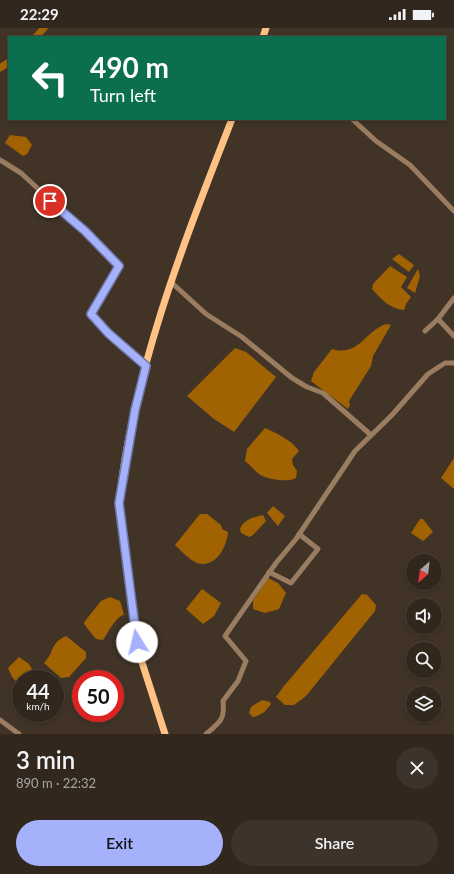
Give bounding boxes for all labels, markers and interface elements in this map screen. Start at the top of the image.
text: 22:29 [20,5,59,23]
text: 490 m [90,50,169,84]
icon: left [24,52,76,104]
text: Turn left [90,84,156,106]
pin [33,184,67,218]
icon: arrive [39,190,61,212]
north arrow [406,554,442,590]
map controls [406,554,442,722]
button: sound [406,598,442,634]
position arrow [116,621,158,663]
button: search [406,642,442,678]
speed limit sign: 50 [72,670,124,722]
text: 44 [26,679,50,703]
button: layers [406,686,442,722]
text: km/h [26,700,50,712]
text: 3 min [16,745,75,774]
button: close [396,747,438,789]
text: 890 m · 22:32 [16,775,96,791]
button: Exit [16,820,223,866]
button: Share [231,820,438,866]

